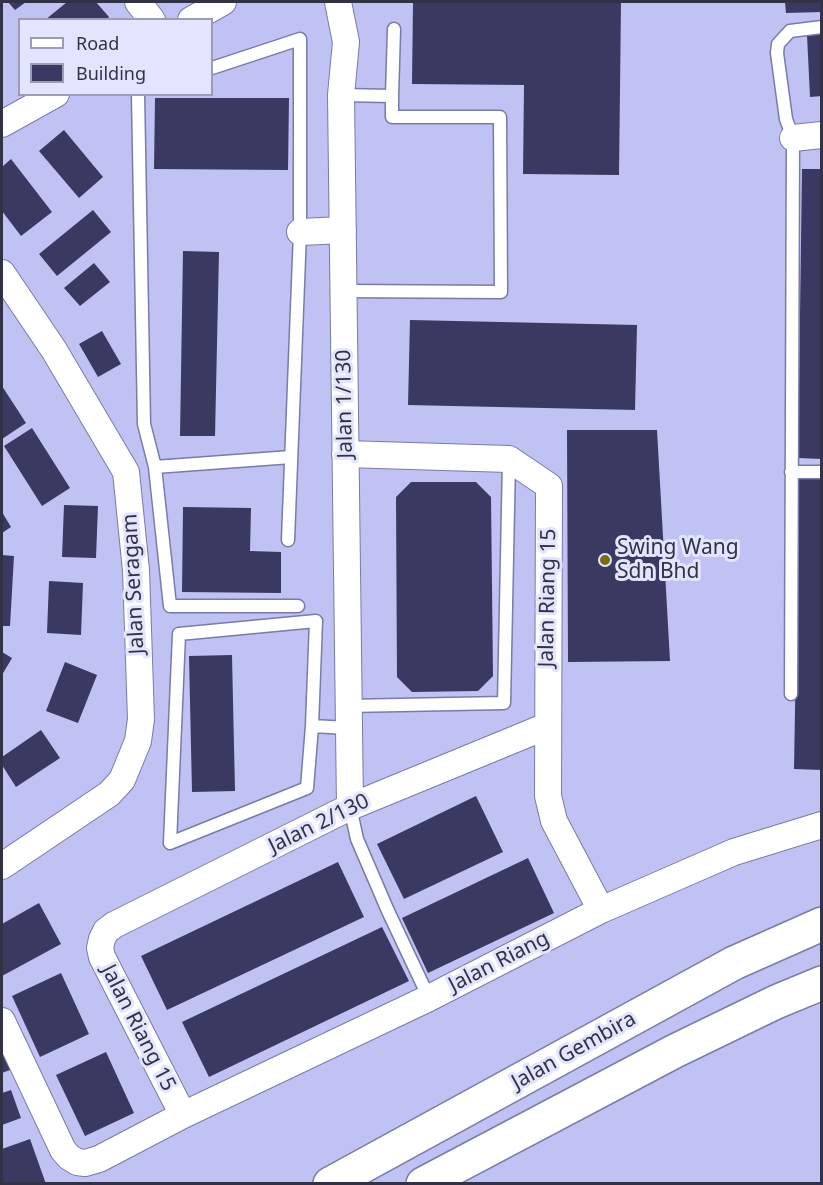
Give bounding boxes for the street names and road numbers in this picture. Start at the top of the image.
street label: Jalan 1/130 [331,349,359,459]
street label: Jalan Seragam [118,513,150,655]
street label: Jalan Riang 15 [534,528,562,668]
street label: Jalan 2/130 [264,789,374,859]
street label: Jalan Riang [445,926,553,998]
street label: Jalan Riang 15 [95,960,181,1096]
street label: Jalan Gembira [507,1006,641,1096]

